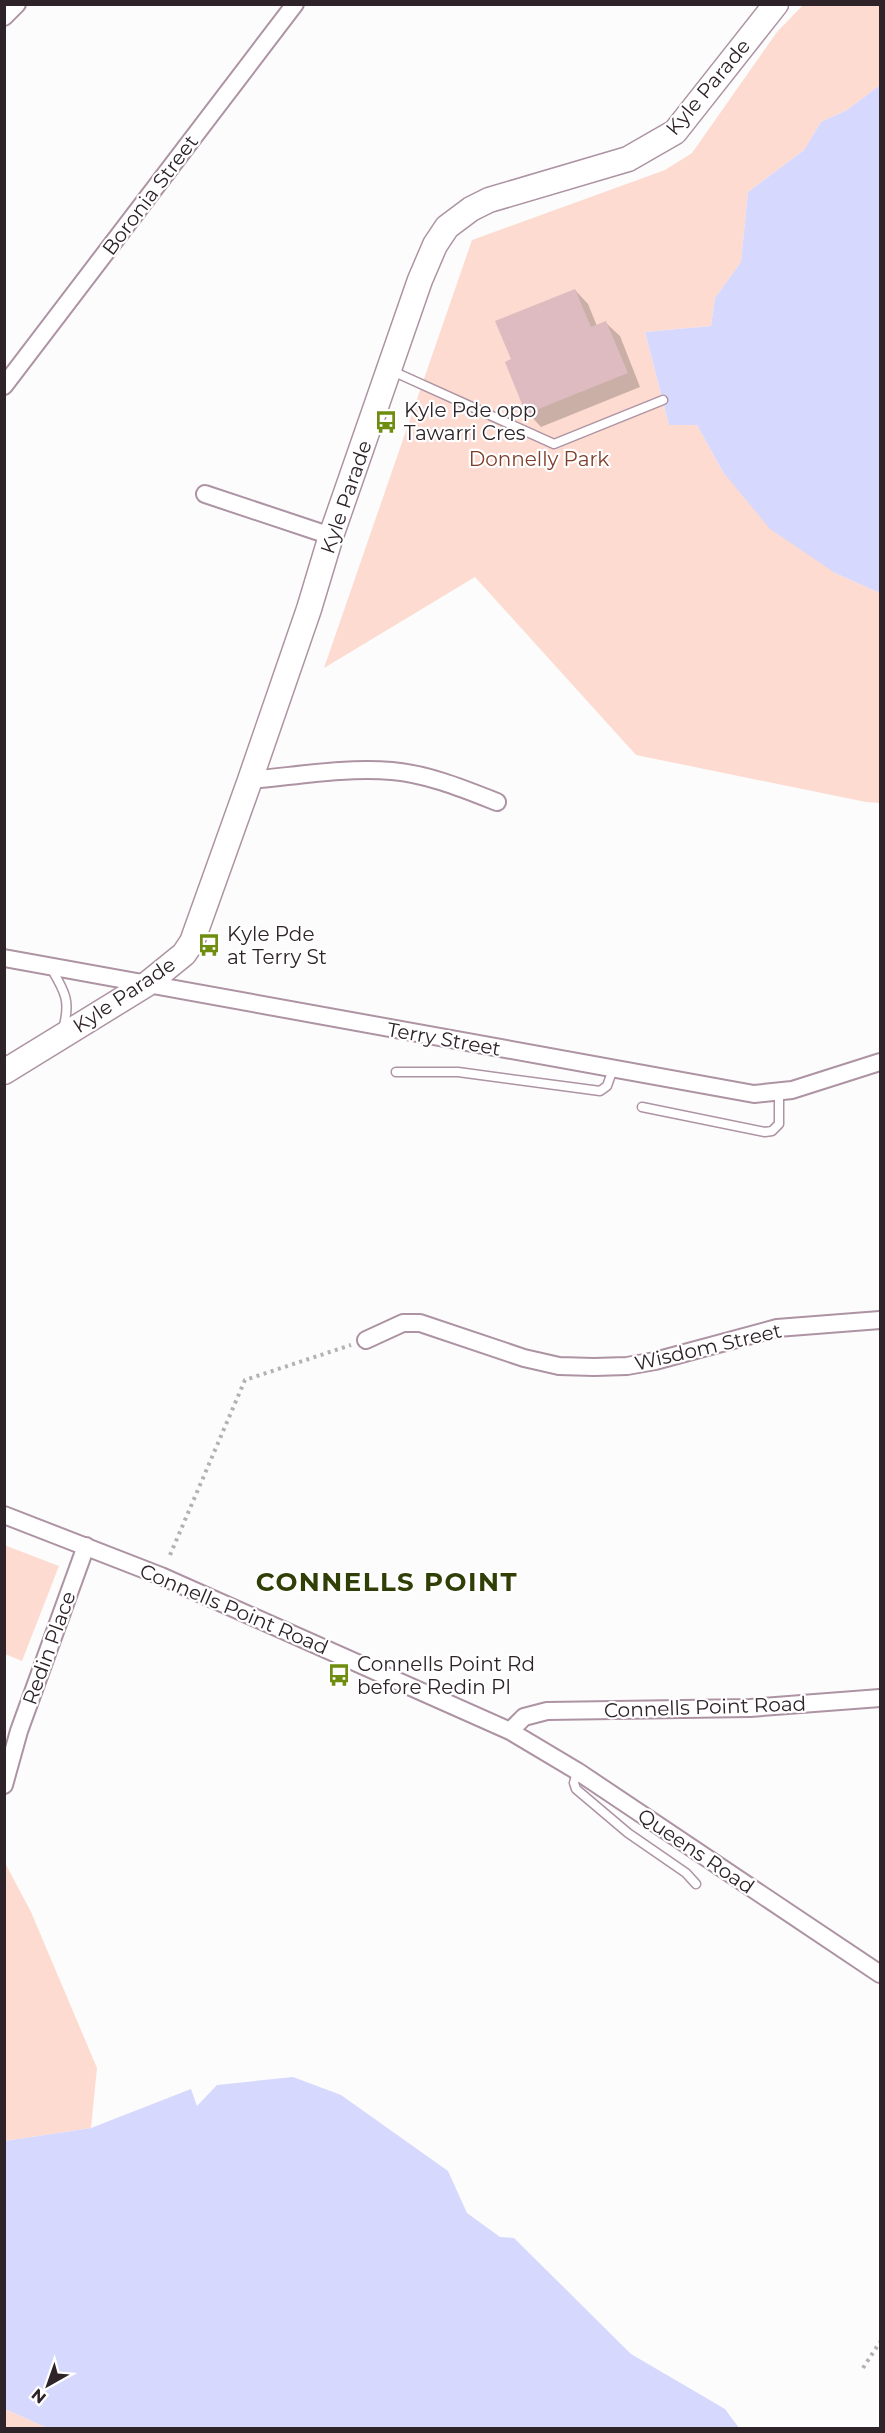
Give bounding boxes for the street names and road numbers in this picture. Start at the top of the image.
street label: Kyle Parade [661,34,755,140]
street label: Boronia Street [97,130,203,260]
street label: Kyle Parade [315,437,377,557]
street label: Kyle Parade [68,952,180,1038]
street label: Terry Street [385,1017,503,1061]
street label: Wisdom Street [632,1318,784,1376]
street label: Connells Point Road [136,1558,332,1660]
street label: Redin Place [17,1588,81,1708]
street label: Connells Point Road [603,1691,807,1723]
street label: Queens Road [633,1803,759,1899]

